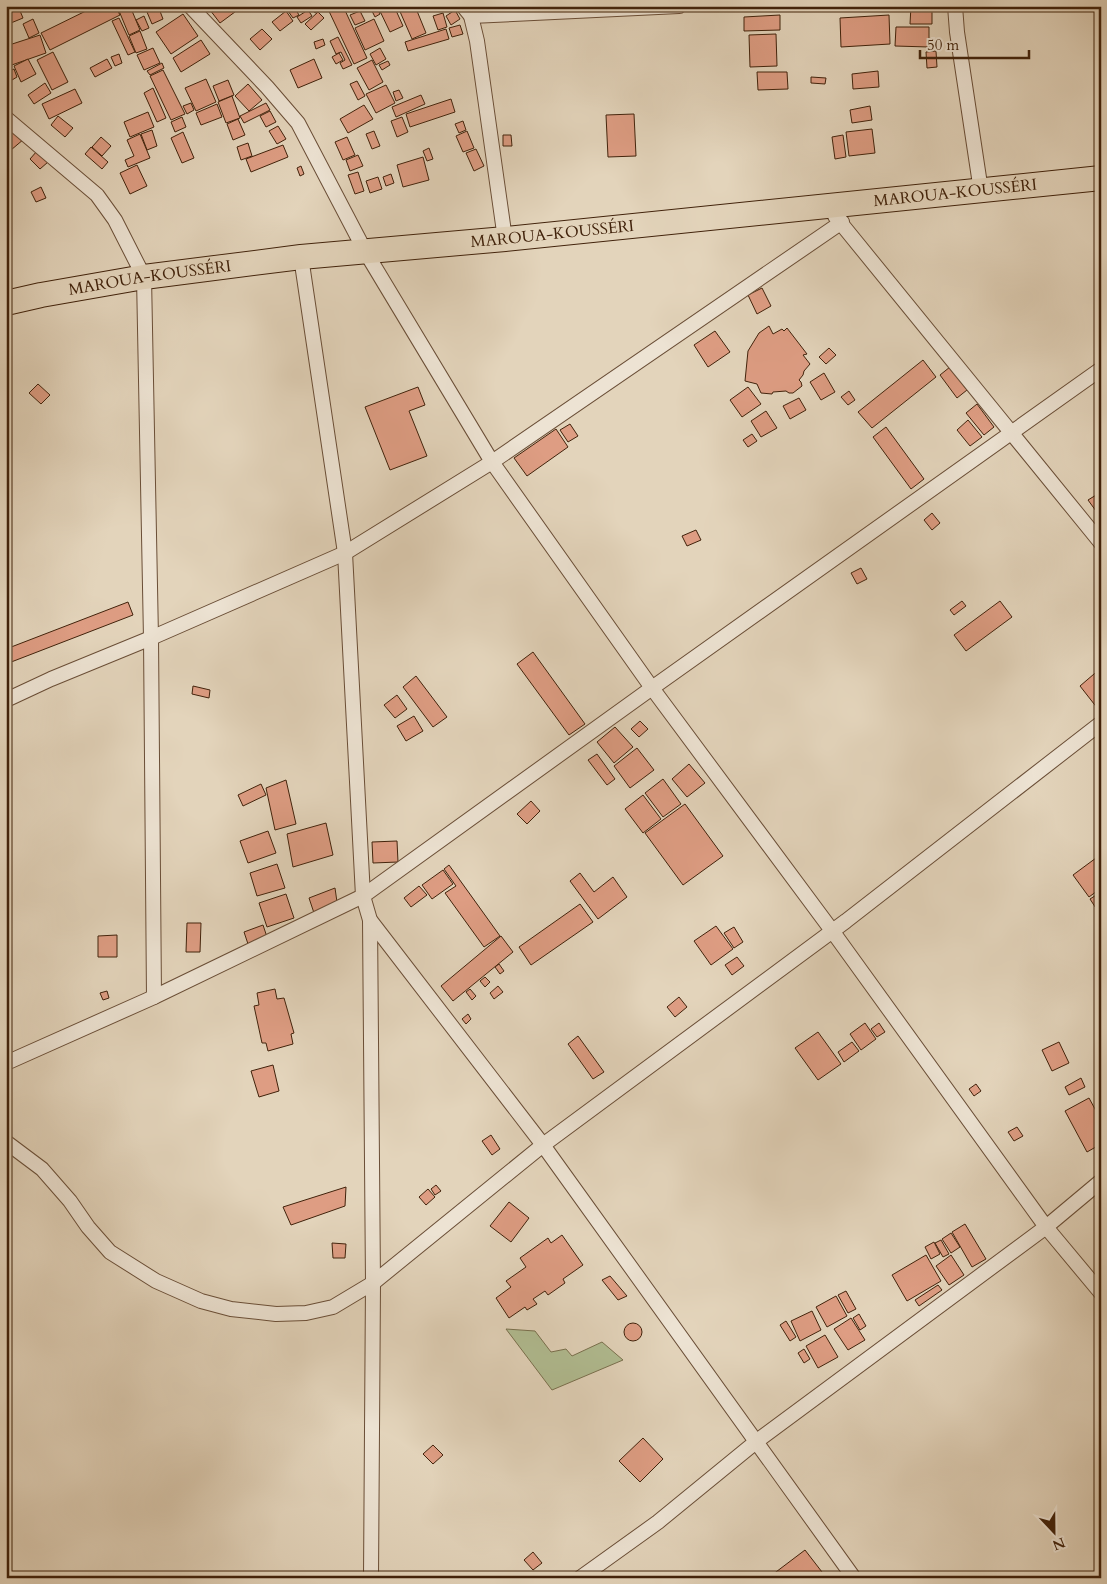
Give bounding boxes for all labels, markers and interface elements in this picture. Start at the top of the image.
scale bar [920,28,1028,60]
text: 50 m [927,35,959,55]
street label: MAROUA-KOUSSÉRI [872,174,1038,212]
street label: MAROUA-KOUSSÉRI [470,215,635,253]
street label: MAROUA-KOUSSÉRI [67,255,232,301]
north arrow [1030,1506,1080,1556]
text: N [1049,1533,1068,1555]

